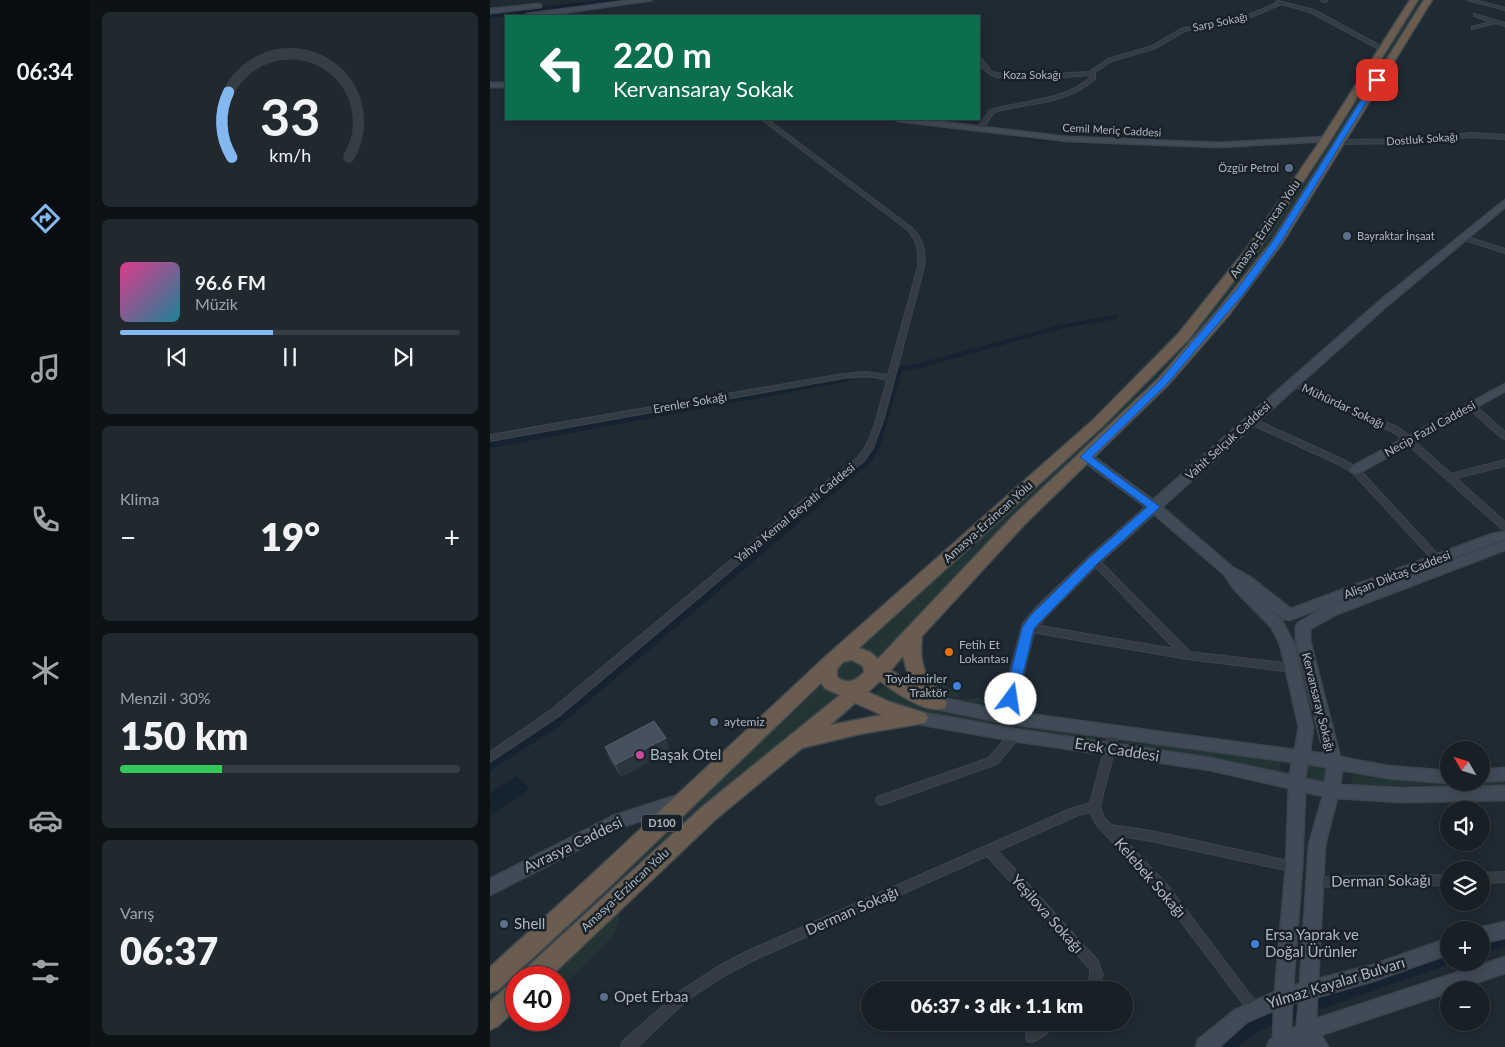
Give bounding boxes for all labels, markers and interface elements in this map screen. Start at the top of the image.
street label: Sarp Sokağı [1191,9,1249,34]
text: 220 m [613,33,712,75]
icon: left [530,35,595,100]
text: 06:34 [17,58,73,85]
pin [1356,59,1398,101]
icon: arrive [1363,66,1391,94]
street label: Koza Sokağı [1003,68,1061,81]
text: Kervansaray Sokak [613,75,794,102]
text: 33 [260,85,320,147]
street label: Cemil Meriç Caddesi [1062,120,1162,139]
street label: Dostluk Sokağı [1386,130,1458,147]
text: km/h [269,144,311,166]
place label: Özgür Petrol [1218,161,1279,174]
marker: Özgür Petrol [1283,162,1295,174]
street label: Amasya-Erzincan Yolu [1226,177,1303,281]
icon: directions [28,201,63,236]
place label: Bayraktar İnşaat [1357,229,1435,242]
marker: Bayraktar İnşaat [1341,230,1353,242]
text: 96.6 FM [195,271,266,294]
text: Müzik [195,294,238,313]
icon: previous [163,343,191,371]
icon: pause [276,343,304,371]
icon: next [389,343,417,371]
icon: music [28,351,63,386]
street label: Mühürdar Sokağı [1299,380,1387,431]
street label: Erenler Sokağı [652,389,728,416]
street label: Necip Fazıl Caddesi [1382,397,1478,460]
street label: Vahit Selçuk Caddesi [1182,398,1273,483]
street label: Yahya Kemal Beyatlı Caddesi [732,459,858,566]
street label: Amasya-Erzincan Yolu [940,478,1035,566]
text: Klima [120,489,159,508]
icon: phone [28,502,63,537]
text: 19° [260,513,320,559]
text: − [120,520,136,554]
text: + [444,520,460,554]
street label: Alişan Diktaş Caddesi [1341,547,1452,602]
place label: Fetih Et Lokantası [959,637,1009,666]
marker: Fetih Et Lokantası [943,646,955,658]
street label: Kervansaray Sokağı [1299,651,1338,753]
icon: climate [28,653,63,688]
place label: Toydemirler Traktör [885,671,948,700]
position arrow [984,672,1036,724]
marker: Toydemirler Traktör [951,680,963,692]
text: Menzil · 30% [120,688,211,707]
text: 150 km [120,712,248,758]
place label: aytemiz [724,714,765,729]
marker: aytemiz [708,716,720,728]
street label: Erek Caddesi [1074,733,1161,765]
north arrow [1440,741,1490,791]
map controls [1440,741,1490,1031]
place label: Başak Otel [650,745,721,763]
marker: Başak Otel [634,749,646,761]
button: sound [1440,801,1490,851]
icon: car [28,803,63,838]
street label: Avrasya Caddesi [520,812,625,876]
road number: D100 [642,814,682,831]
street label: Kelebek Sokağı [1111,834,1190,921]
street label: Amasya-Erzincan Yolu [577,845,672,934]
button: layers [1440,861,1490,911]
street label: Yeşilova Sokağı [1008,870,1088,956]
street label: Derman Sokağı [1331,870,1431,890]
street label: Derman Sokağı [802,882,901,939]
text: Varış [120,903,154,922]
place label: Shell [514,914,545,932]
marker: Shell [498,918,510,930]
button: + [1440,921,1490,971]
place label: Ersa Yaprak ve Doğal Ürünler [1265,925,1359,960]
text: 06:37 [120,927,218,973]
marker: Ersa Yaprak ve Doğal Ürünler [1249,938,1261,950]
street label: Yılmaz Kayalar Bulvarı [1265,952,1407,1012]
icon: filters [28,954,63,989]
speed limit sign: 40 [505,966,570,1031]
button: − [1440,981,1490,1031]
place label: Opet Erbaa [614,987,689,1005]
marker: Opet Erbaa [598,991,610,1003]
text: 06:37 · 3 dk · 1.1 km [911,994,1083,1017]

